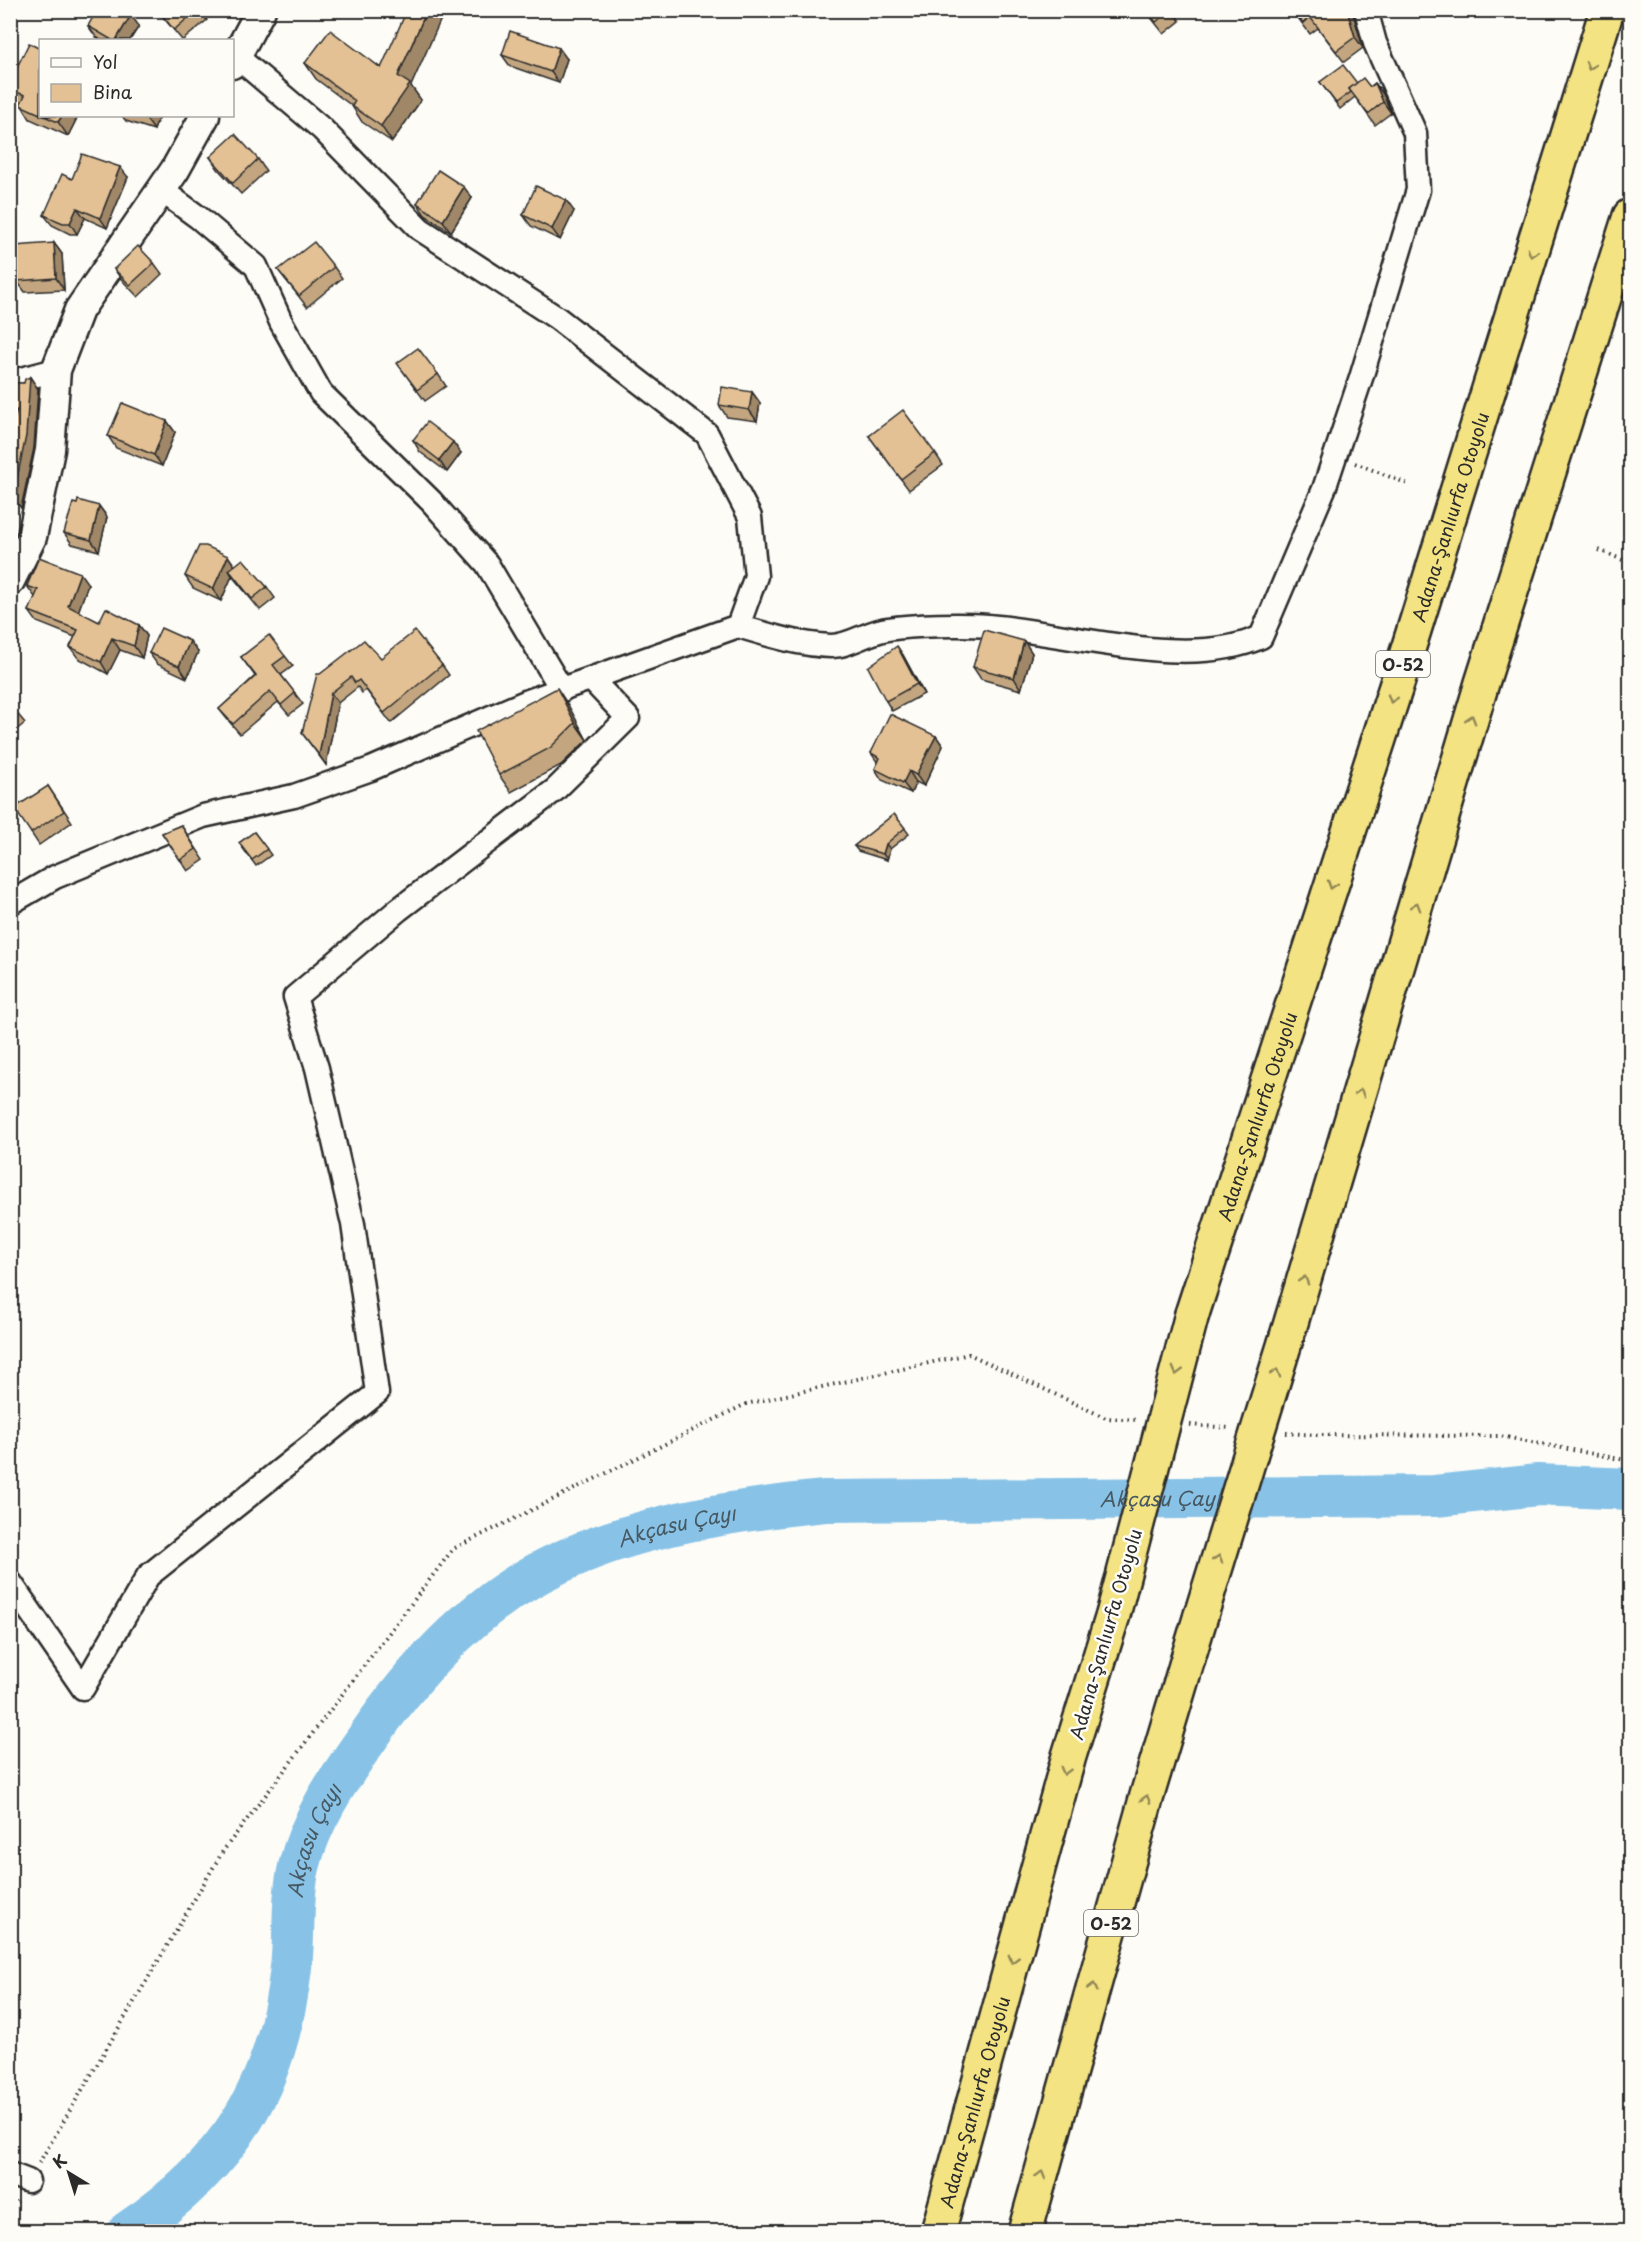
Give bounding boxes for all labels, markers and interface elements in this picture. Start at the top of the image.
legend [39,39,234,117]
text: Yol [93,48,118,75]
one-way arrow [1584,60,1597,71]
text: Bina [93,78,133,105]
one-way arrow [1526,247,1539,258]
street label: Adana-Şanlıurfa Otoyolu [1404,408,1495,625]
road number: O-52 [1376,651,1430,677]
one-way arrow [1387,693,1399,704]
one-way arrow [1464,714,1476,725]
one-way arrow [1326,879,1339,890]
one-way arrow [1409,901,1421,912]
street label: Adana-Şanlıurfa Otoyolu [1210,1008,1303,1224]
one-way arrow [1353,1088,1365,1099]
one-way arrow [1297,1275,1309,1286]
one-way arrow [1172,1365,1184,1376]
one-way arrow [1269,1368,1281,1379]
water label: Akçasu Çayı [1100,1483,1222,1514]
water label: Akçasu Çayı [614,1497,739,1554]
street label: Adana-Şanlıurfa Otoyolu [1062,1525,1148,1743]
one-way arrow [1211,1554,1224,1565]
one-way arrow [1060,1765,1072,1776]
water label: Akçasu Çayı [279,1776,349,1899]
one-way arrow [1138,1794,1151,1804]
road number: O-52 [1084,1910,1138,1936]
one-way arrow [1008,1953,1020,1964]
one-way arrow [1086,1982,1098,1993]
street label: Adana-Şanlıurfa Otoyolu [932,1993,1016,2211]
north arrow [39,2143,99,2203]
text: K [47,2147,71,2173]
one-way arrow [1034,2170,1046,2181]

